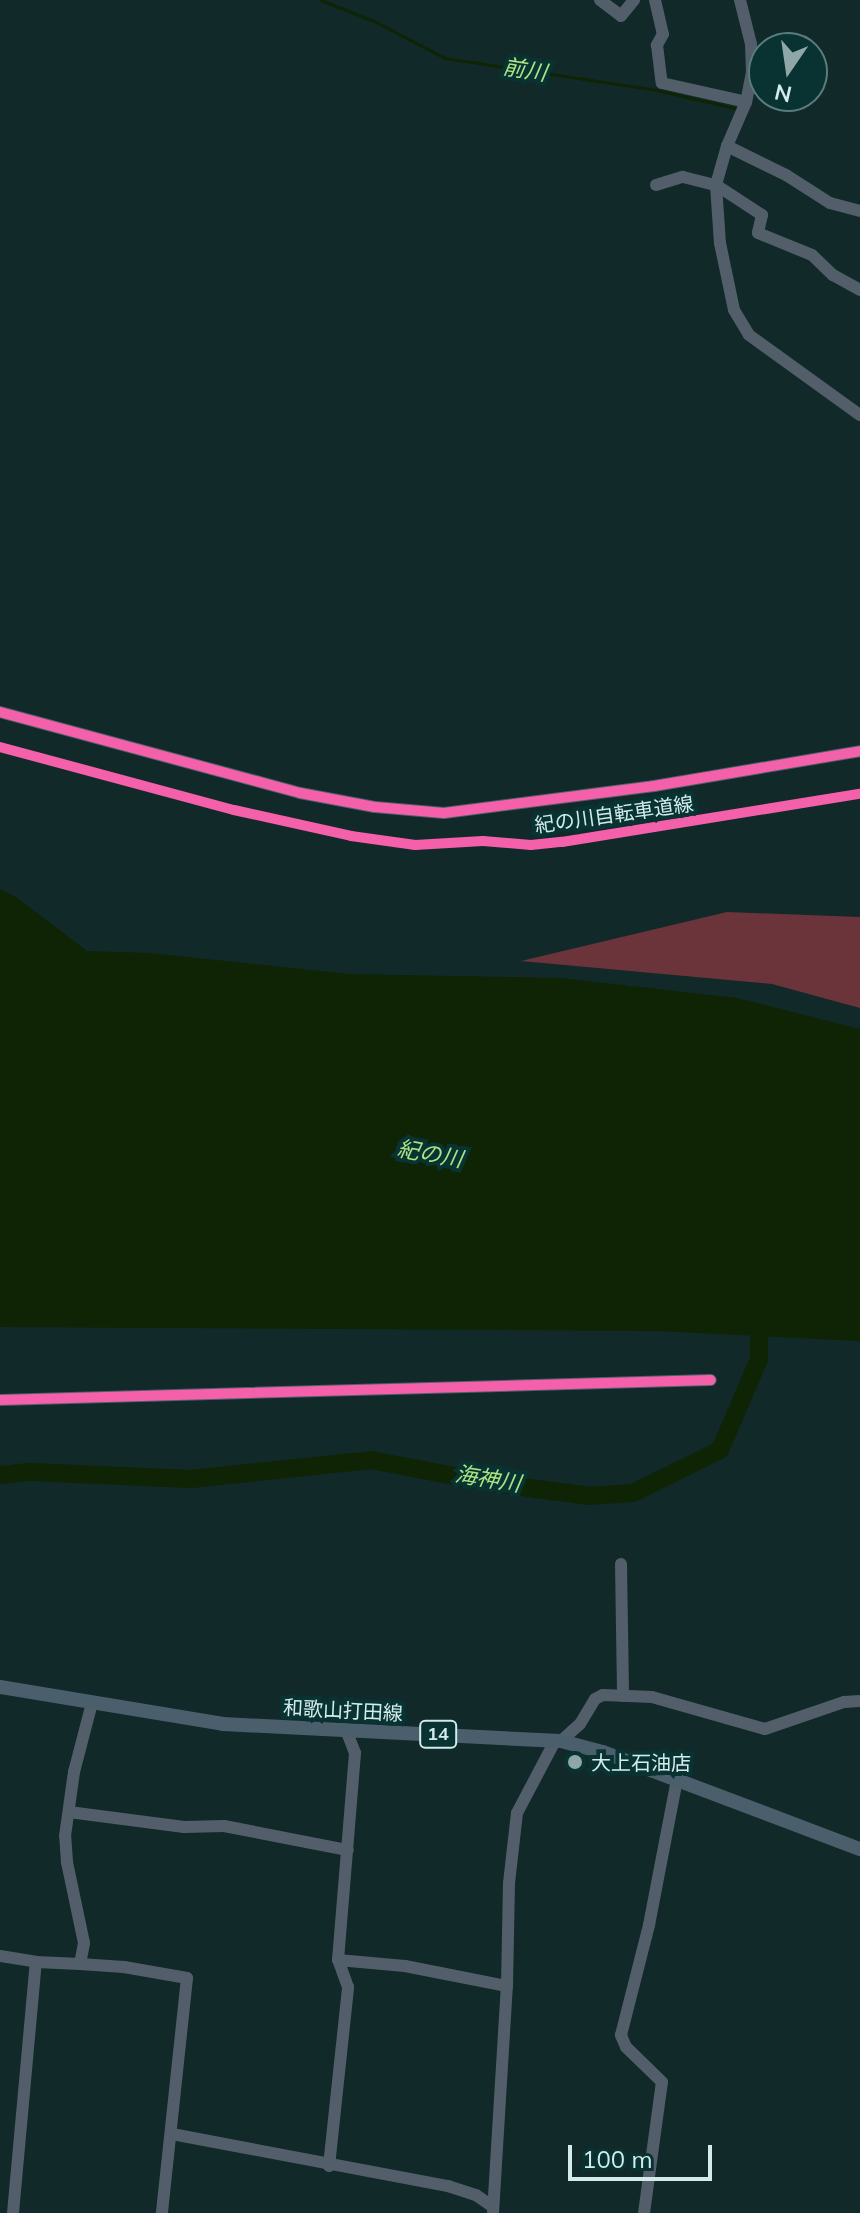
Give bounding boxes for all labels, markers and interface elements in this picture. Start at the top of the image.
north arrow [748,32,828,112]
water label: 前川 [501,54,549,86]
text: N [772,78,794,109]
street label: 紀の川自転車道線 [533,791,695,837]
water label: 紀の川 [395,1135,465,1173]
water label: 海神川 [453,1461,523,1497]
street label: 和歌山打田線 [282,1695,404,1725]
road number: 14 [418,1720,458,1748]
place label: 大上石油店 [591,1750,691,1774]
marker: 大上石油店 [566,1753,584,1771]
scale bar [572,2129,716,2179]
text: 100 m [582,2144,653,2174]

